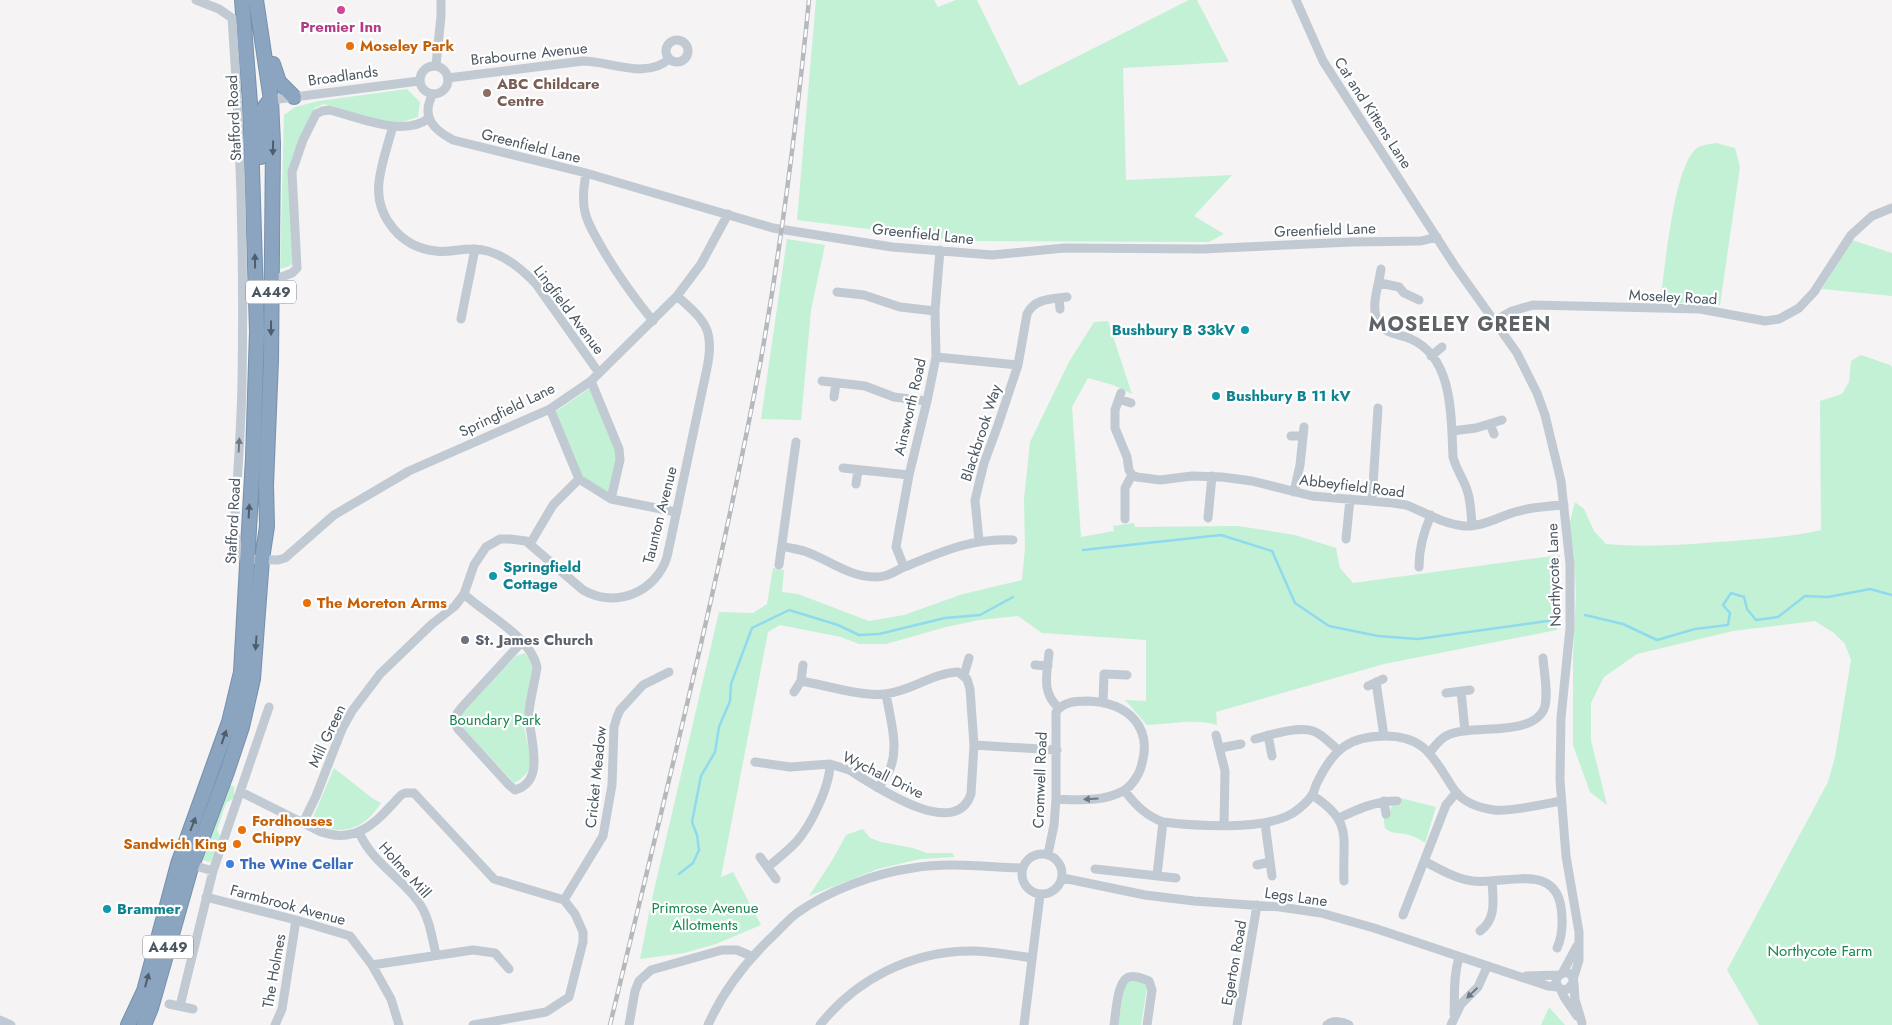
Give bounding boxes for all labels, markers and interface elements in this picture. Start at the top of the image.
marker: Premier Inn [335,4,347,16]
place label: Premier Inn [300,16,382,38]
place label: Moseley Park [360,35,455,57]
street label: Brabourne Avenue [470,37,589,71]
marker: Moseley Park [344,40,356,52]
street label: Cat and Kittens Lane [1329,53,1418,173]
street label: Broadlands [307,60,379,92]
place label: ABC Childcare Centre [496,73,600,112]
street label: Stafford Road [221,74,247,162]
marker: ABC Childcare Centre [481,87,493,99]
street label: Greenfield Lane [479,123,583,169]
one-way arrow [269,141,277,157]
street label: Greenfield Lane [1274,217,1377,243]
street label: Greenfield Lane [871,218,975,250]
one-way arrow [251,253,259,269]
street label: Lingfield Avenue [528,261,610,359]
road number: A449 [246,280,296,304]
street label: Moseley Road [1628,284,1718,310]
district label: MOSELEY GREEN [1369,310,1551,339]
place label: Bushbury B 33kV [1112,319,1236,341]
one-way arrow [267,320,275,336]
marker: Bushbury B 33kV [1239,324,1251,336]
street label: Ainsworth Road [888,356,932,458]
street label: Springfield Lane [455,377,559,443]
street label: Blackbrook Way [955,381,1007,484]
place label: Bushbury B 11 kV [1226,385,1351,407]
marker: Bushbury B 11 kV [1210,390,1222,402]
one-way arrow [235,436,243,452]
street label: Taunton Avenue [637,464,683,566]
street label: Abbeyfield Road [1298,469,1406,503]
street label: Stafford Road [220,477,246,565]
one-way arrow [246,503,254,519]
street label: Northycote Lane [1541,523,1567,627]
place label: Springfield Cottage [503,556,581,595]
marker: Springfield Cottage [487,570,499,582]
place label: The Moreton Arms [317,592,447,614]
marker: The Moreton Arms [301,597,313,609]
place label: St. James Church [475,629,593,651]
marker: St. James Church [459,634,471,646]
one-way arrow [252,635,260,651]
street label: Mill Green [303,701,351,771]
park label: Boundary Park [449,709,541,731]
street label: Cricket Meadow [580,724,612,829]
one-way arrow [221,729,228,744]
street label: Cromwell Road [1027,731,1053,829]
street label: Wychall Drive [839,746,928,804]
one-way arrow [1082,796,1098,804]
place label: Fordhouses Chippy [252,810,333,849]
one-way arrow [190,817,197,832]
marker: Fordhouses Chippy [236,824,248,836]
place label: Sandwich King [123,833,227,855]
street label: Holme Mill [374,837,436,903]
marker: Sandwich King [231,838,243,850]
place label: The Wine Cellar [240,853,354,875]
marker: The Wine Cellar [224,858,236,870]
street label: Farmbrook Avenue [228,879,348,931]
street label: Legs Lane [1263,882,1329,912]
park label: Primrose Avenue Allotments [652,897,759,936]
place label: Brammer [117,898,181,920]
marker: Brammer [101,903,113,915]
street label: Egerton Road [1216,919,1252,1007]
street label: The Holmes [257,932,291,1010]
road number: A449 [143,936,193,959]
park label: Northycote Farm [1767,940,1873,962]
one-way arrow [143,973,151,988]
one-way arrow [1466,987,1478,999]

